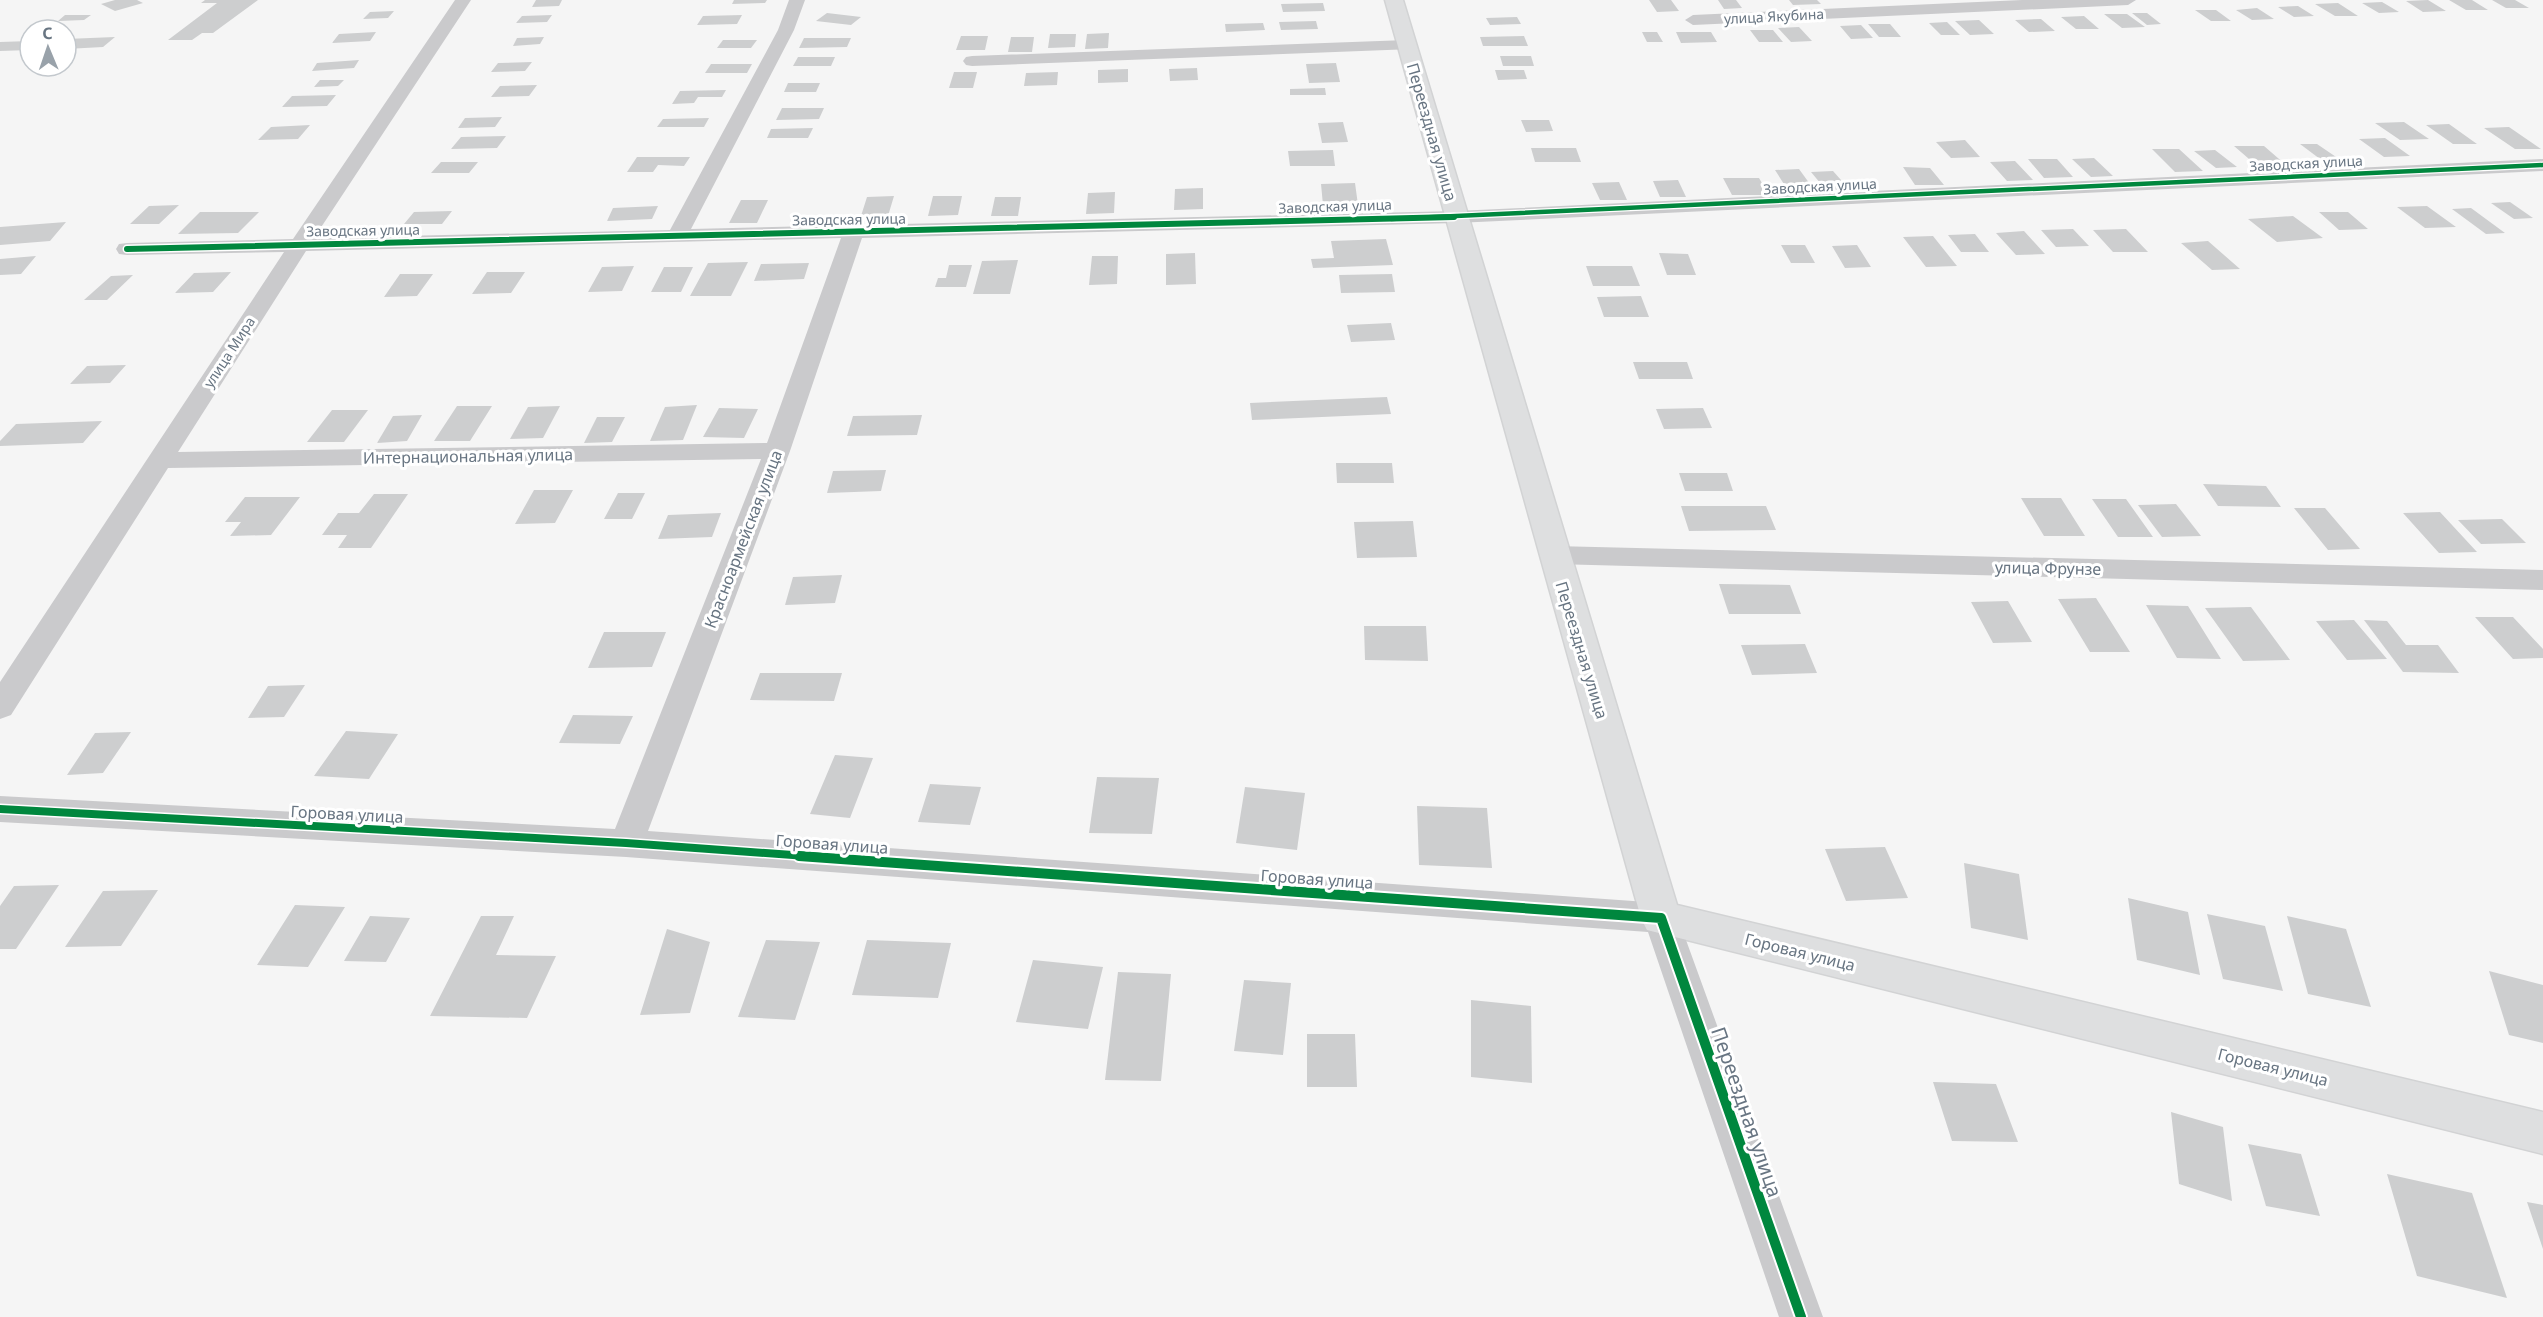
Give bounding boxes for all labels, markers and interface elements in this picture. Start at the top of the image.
street label: улица Якубина [1723,4,1825,28]
north arrow [18,18,78,78]
text: С [42,22,53,44]
street label: Переездная улица [1402,60,1462,204]
street label: Заводская улица [2249,151,2363,175]
street label: Заводская улица [1763,174,1877,198]
street label: Заводская улица [1278,195,1392,217]
street label: Заводская улица [792,209,906,229]
street label: Заводская улица [306,220,420,240]
street label: улица Мира [199,313,259,391]
street label: Интернациональная улица [363,443,573,469]
street label: Красноармейская улица [699,447,787,631]
street label: улица Фрунзе [1995,556,2102,580]
street label: Переездная улица [1551,578,1613,722]
street label: Горовая улица [290,800,404,828]
street label: Горовая улица [775,829,889,859]
street label: Горовая улица [1260,864,1374,894]
street label: Горовая улица [1743,928,1857,976]
street label: Переездная улица [1705,1023,1789,1201]
street label: Горовая улица [2216,1043,2330,1091]

